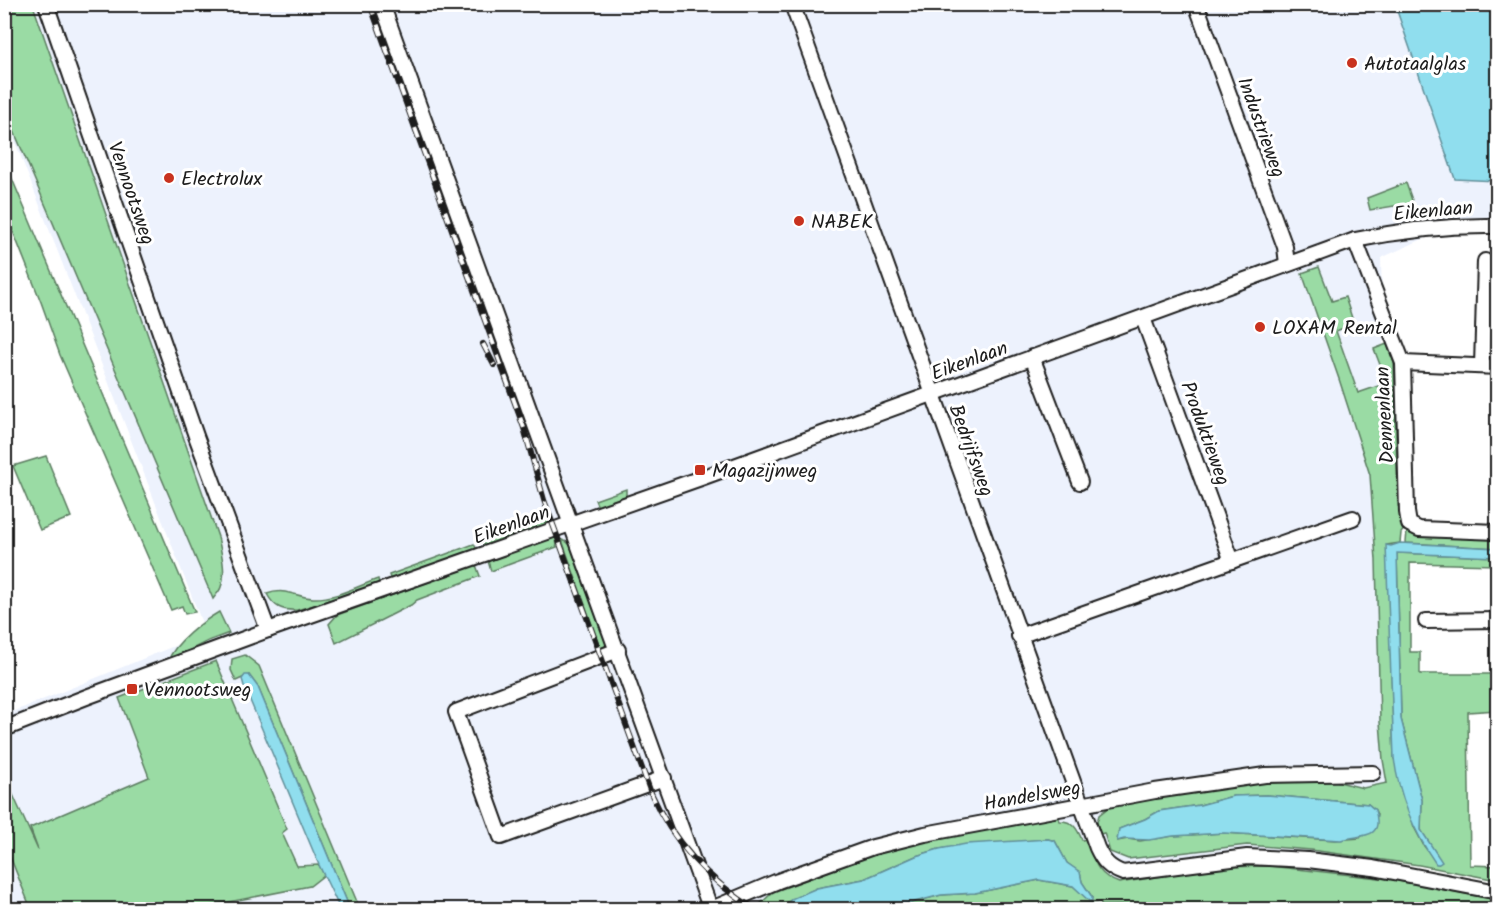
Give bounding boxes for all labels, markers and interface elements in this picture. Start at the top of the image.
place label: Autotaalglas [1364,49,1467,81]
marker: Autotaalglas [1345,56,1359,70]
street label: Industrieweg [1227,73,1293,183]
street label: Vennootsweg [98,138,163,250]
place label: Electrolux [181,164,262,196]
marker: Electrolux [162,171,176,185]
street label: Eikenlaan [1392,193,1474,231]
place label: NABEK [811,207,873,239]
marker: NABEK [792,214,806,228]
place label: LOXAM Rental [1272,313,1397,345]
marker: LOXAM Rental [1253,320,1267,334]
street label: Eikenlaan [927,333,1013,391]
street label: Dennenlaan [1367,366,1405,464]
street label: Produktieweg [1170,377,1238,490]
street label: Bedrijfsweg [939,400,1002,501]
place label: Magazijnweg [712,456,817,488]
marker: Magazijnweg [693,463,707,477]
street label: Eikenlaan [469,497,555,555]
place label: Vennootsweg [144,675,251,707]
marker: Vennootsweg [125,682,139,696]
street label: Handelsweg [981,773,1083,821]

